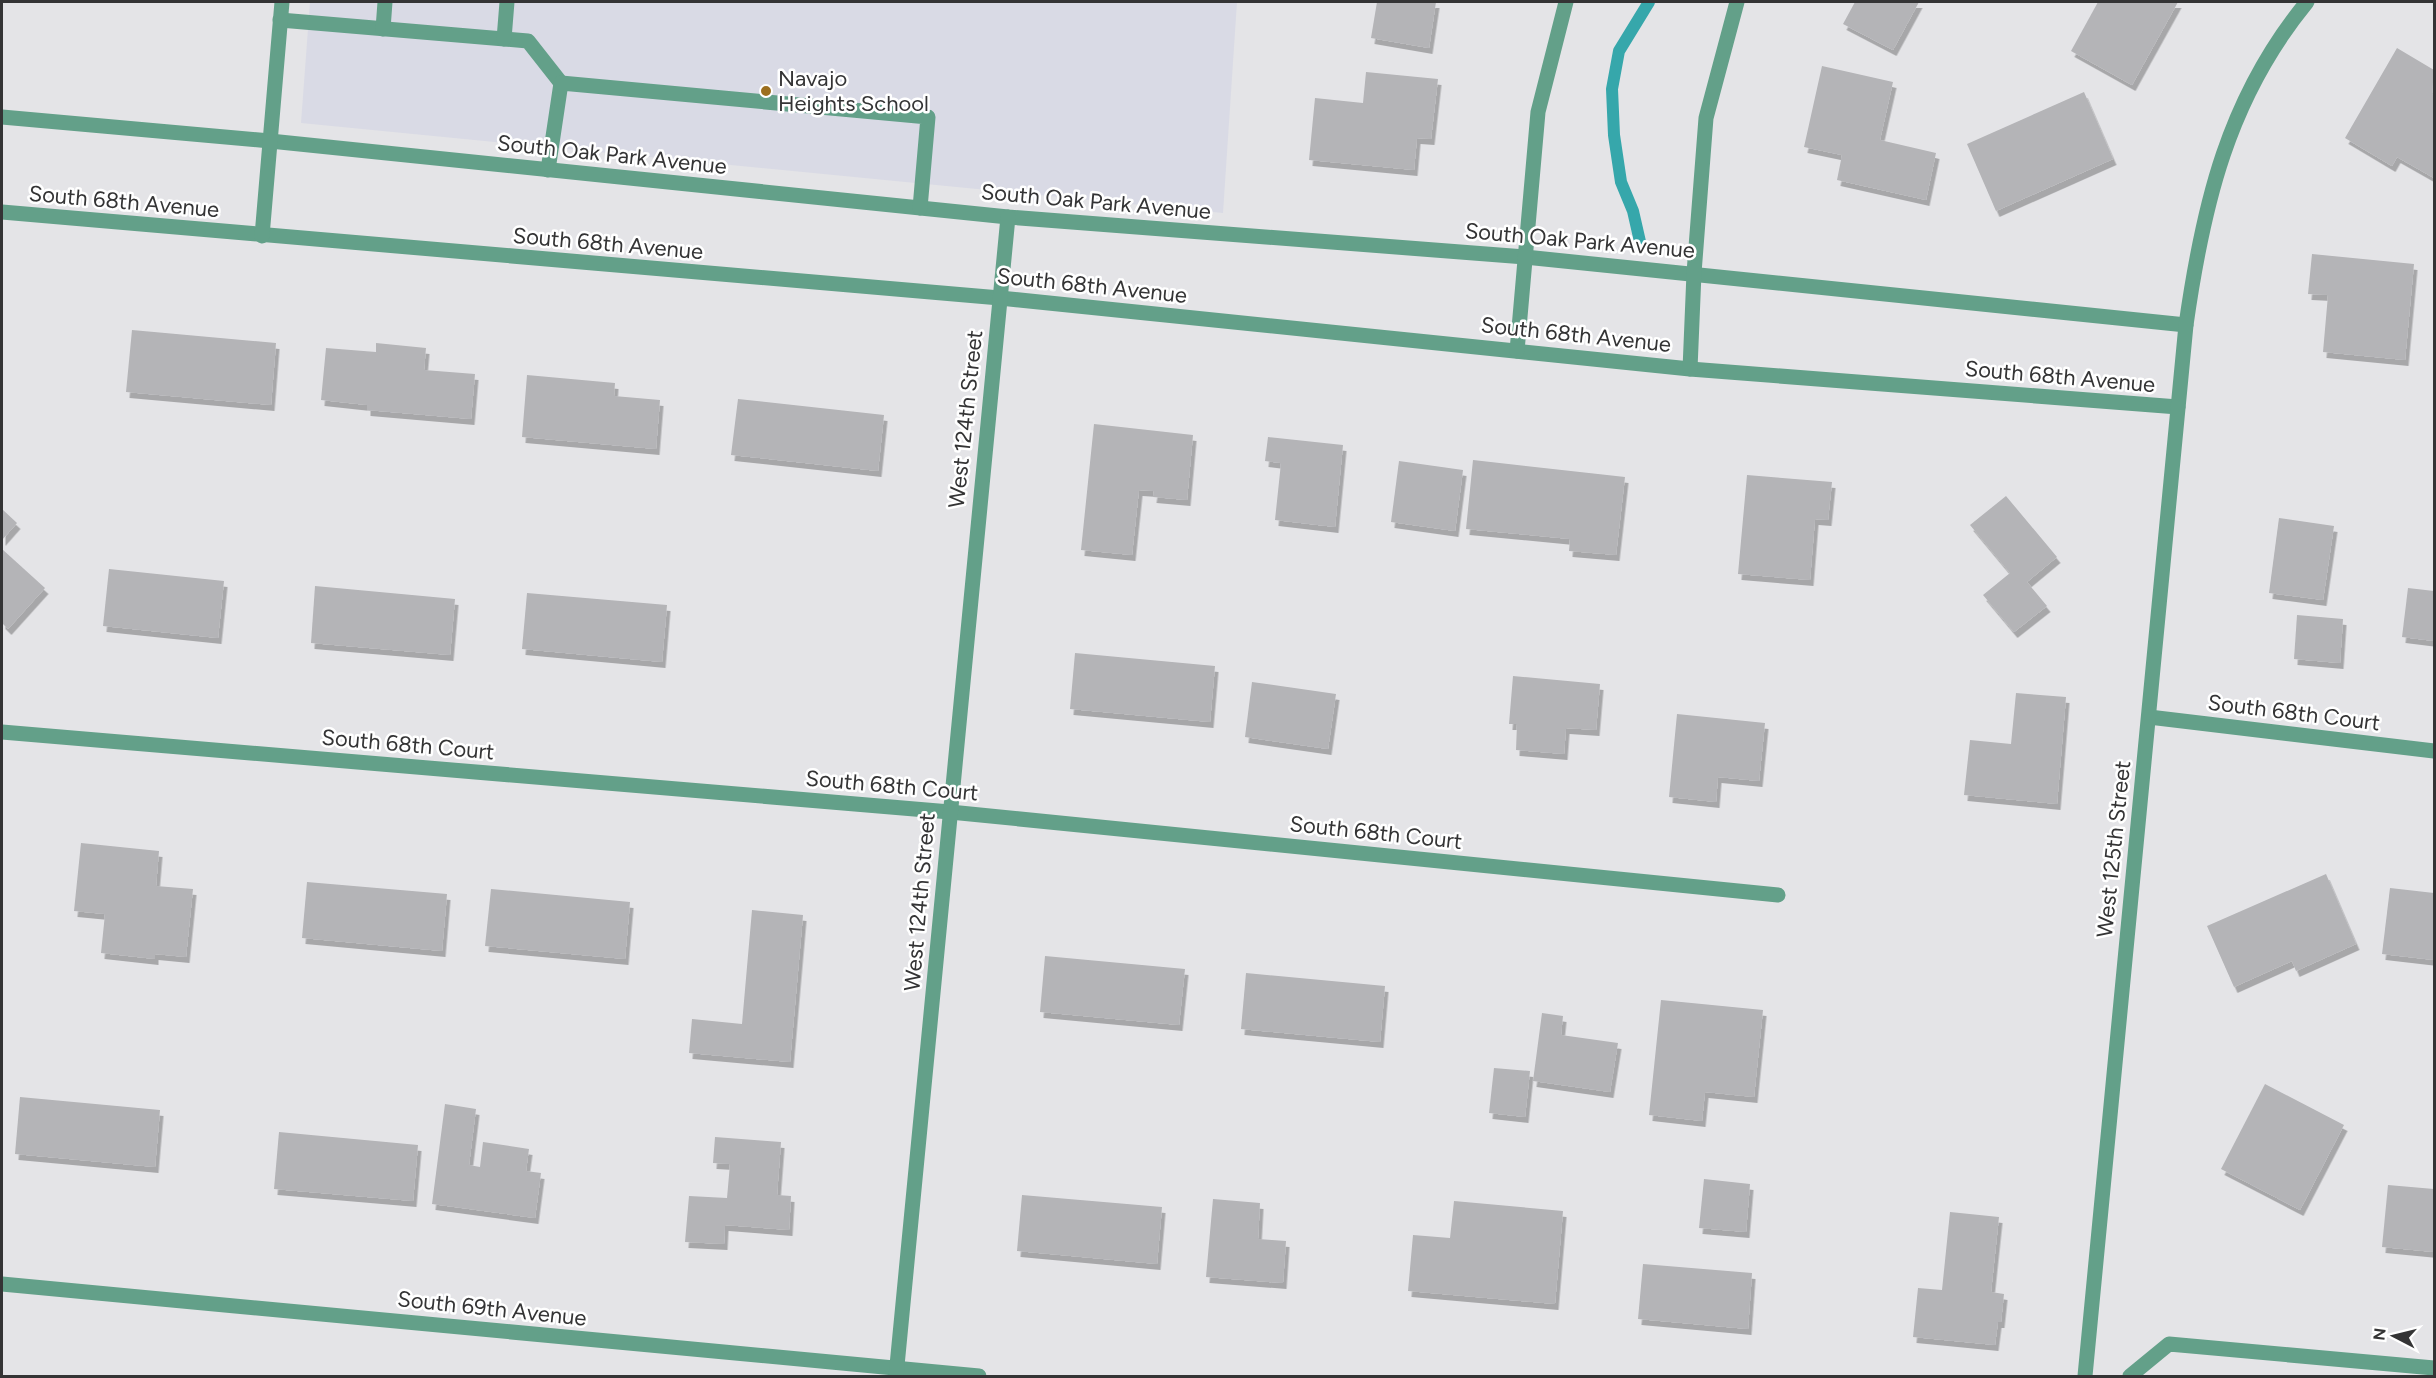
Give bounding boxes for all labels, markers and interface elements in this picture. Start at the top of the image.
place label: Navajo Heights School [778,65,929,117]
marker: Navajo Heights School [759,84,773,98]
street label: South Oak Park Avenue [496,129,728,180]
street label: South Oak Park Avenue [980,178,1212,225]
street label: South 68th Avenue [28,180,220,223]
street label: South Oak Park Avenue [1464,217,1696,264]
street label: South 68th Avenue [512,222,704,265]
street label: South 68th Avenue [996,262,1188,309]
street label: South 68th Avenue [1480,311,1672,358]
street label: West 124th Street [943,329,988,509]
street label: South 68th Avenue [1964,355,2156,398]
street label: South 68th Court [2206,689,2382,736]
street label: South 68th Court [321,724,495,765]
street label: West 125th Street [2091,759,2136,939]
street label: South 68th Court [805,765,979,806]
street label: South 68th Court [1288,810,1463,855]
street label: West 124th Street [898,812,941,992]
street label: South 69th Avenue [396,1285,588,1332]
north arrow [2364,1306,2424,1366]
text: N [2369,1327,2390,1342]

